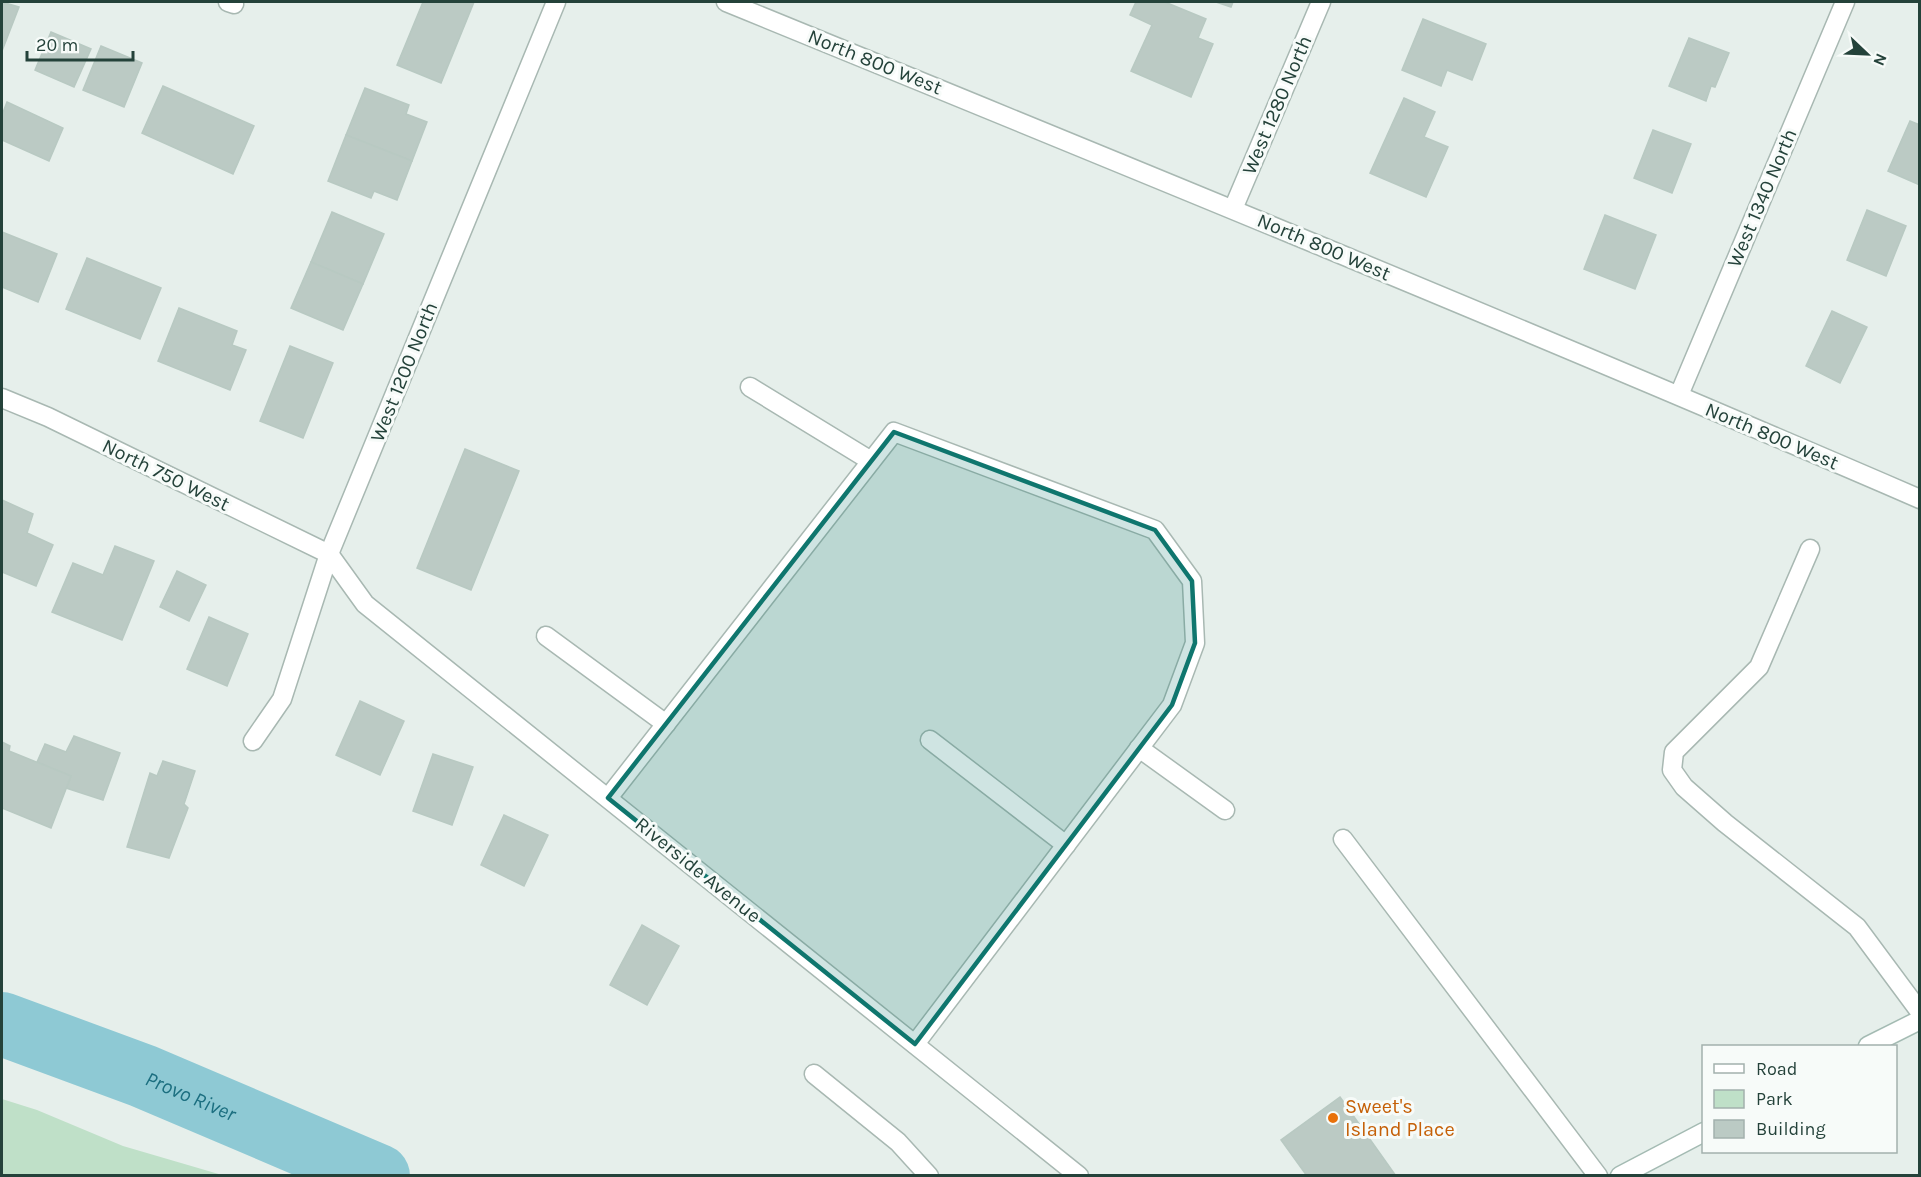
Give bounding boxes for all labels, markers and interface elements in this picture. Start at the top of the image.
scale bar [27,24,134,62]
north arrow [1837,24,1897,84]
street label: North 800 West [805,25,946,100]
street label: West 1280 North [1237,32,1317,178]
text: 20 m [36,34,78,56]
text: N [1869,51,1891,69]
street label: West 1340 North [1723,125,1801,271]
street label: North 800 West [1254,209,1395,286]
street label: West 1200 North [366,299,442,445]
street label: North 800 West [1702,398,1843,475]
street label: North 750 West [98,434,234,516]
street label: Riverside Avenue [631,812,765,928]
legend [1702,1045,1897,1153]
text: Road [1756,1058,1797,1080]
water label: Provo River [142,1066,240,1126]
text: Park [1756,1088,1793,1110]
place label: Sweet's Island Place [1345,1095,1455,1141]
marker: Sweet's Island Place [1326,1111,1340,1125]
text: Building [1756,1118,1826,1140]

